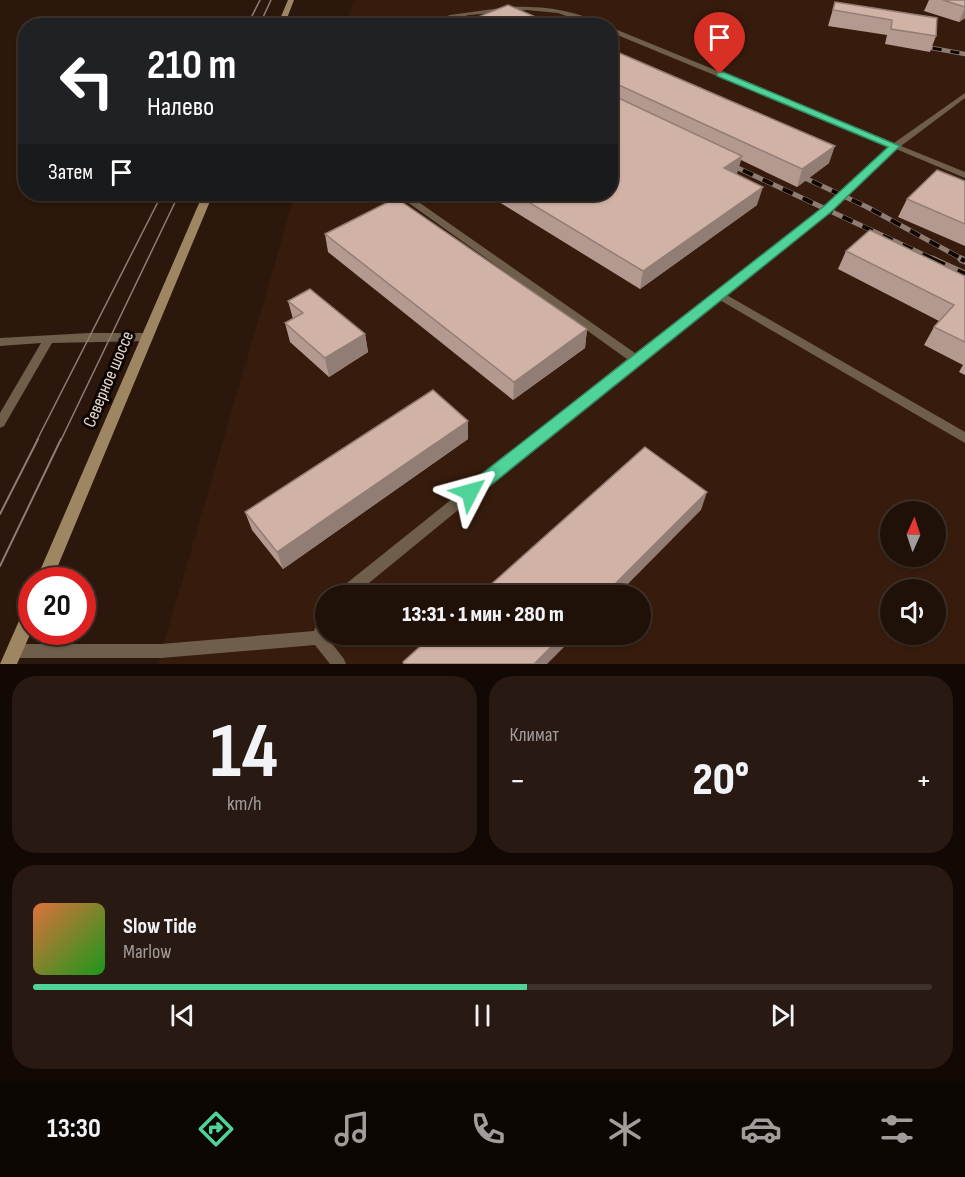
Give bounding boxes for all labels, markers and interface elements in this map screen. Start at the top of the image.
pin [694,12,745,74]
icon: arrive [703,21,736,54]
text: 210 m [147,40,236,91]
icon: left [48,42,126,120]
text: Налево [147,91,214,123]
icon: arrive [105,156,138,189]
text: Затем [48,159,93,186]
street label: Северное шоссе [79,328,138,430]
position arrow [438,460,502,524]
north arrow [880,501,946,567]
map controls [880,501,946,645]
speed limit sign: 20 [18,567,96,645]
button: sound [880,579,946,645]
text: 13:31 · 1 мин · 280 m [402,601,564,628]
text: 14 [211,706,278,799]
text: Климат [510,723,559,747]
text: 20° [692,753,749,808]
text: − [510,761,526,801]
text: + [916,761,932,801]
text: km/h [227,792,262,816]
text: Slow Tide [123,913,197,940]
text: Marlow [123,940,171,964]
icon: previous [166,999,199,1032]
icon: pause [466,999,499,1032]
icon: next [766,999,799,1032]
icon: directions [195,1108,237,1150]
icon: music [331,1108,373,1150]
icon: phone [467,1108,509,1150]
icon: climate [604,1108,646,1150]
icon: car [740,1108,782,1150]
icon: filters [876,1108,918,1150]
text: 13:30 [47,1113,101,1145]

